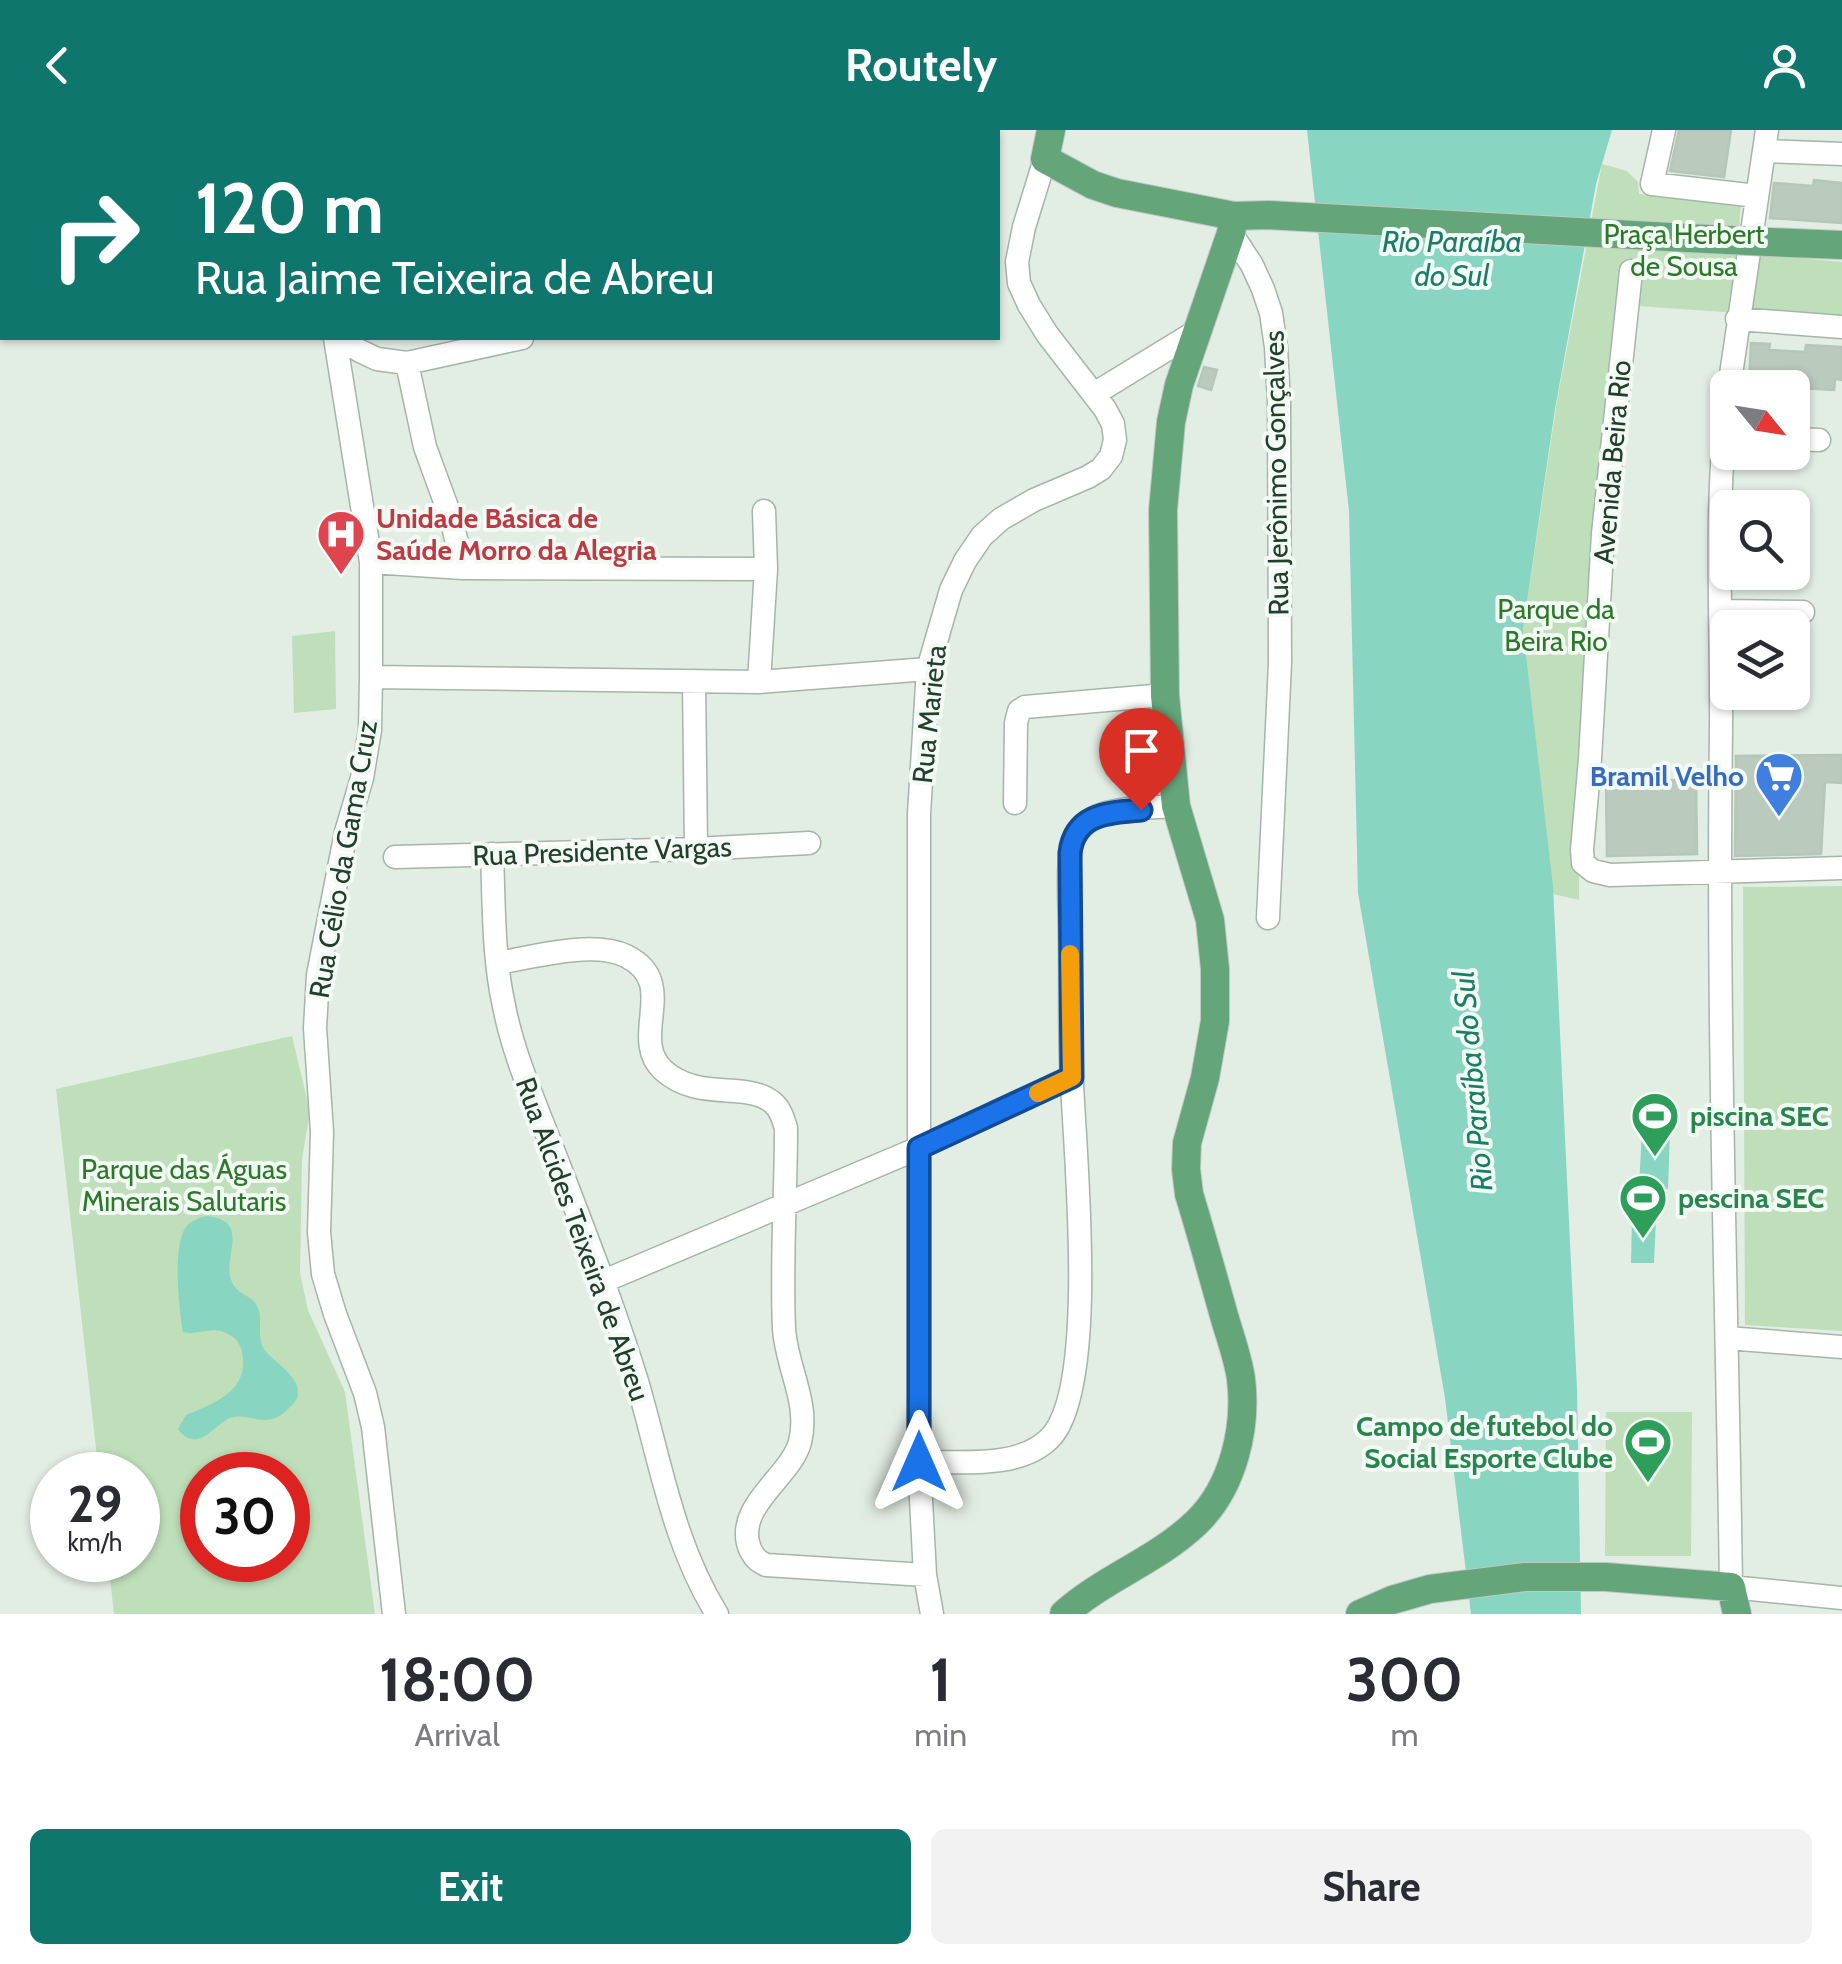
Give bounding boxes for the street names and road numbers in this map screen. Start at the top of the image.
street label: Rua Jerônimo Gonçalves [1257,330,1295,616]
street label: Avenida Beira Rio [1586,359,1638,565]
street label: Rua Marieta [905,643,953,785]
street label: Rua Célio da Gama Cruz [302,717,384,1001]
street label: Rua Presidente Vargas [472,829,732,873]
street label: Rua Alcides Teixeira de Abreu [509,1073,657,1405]

